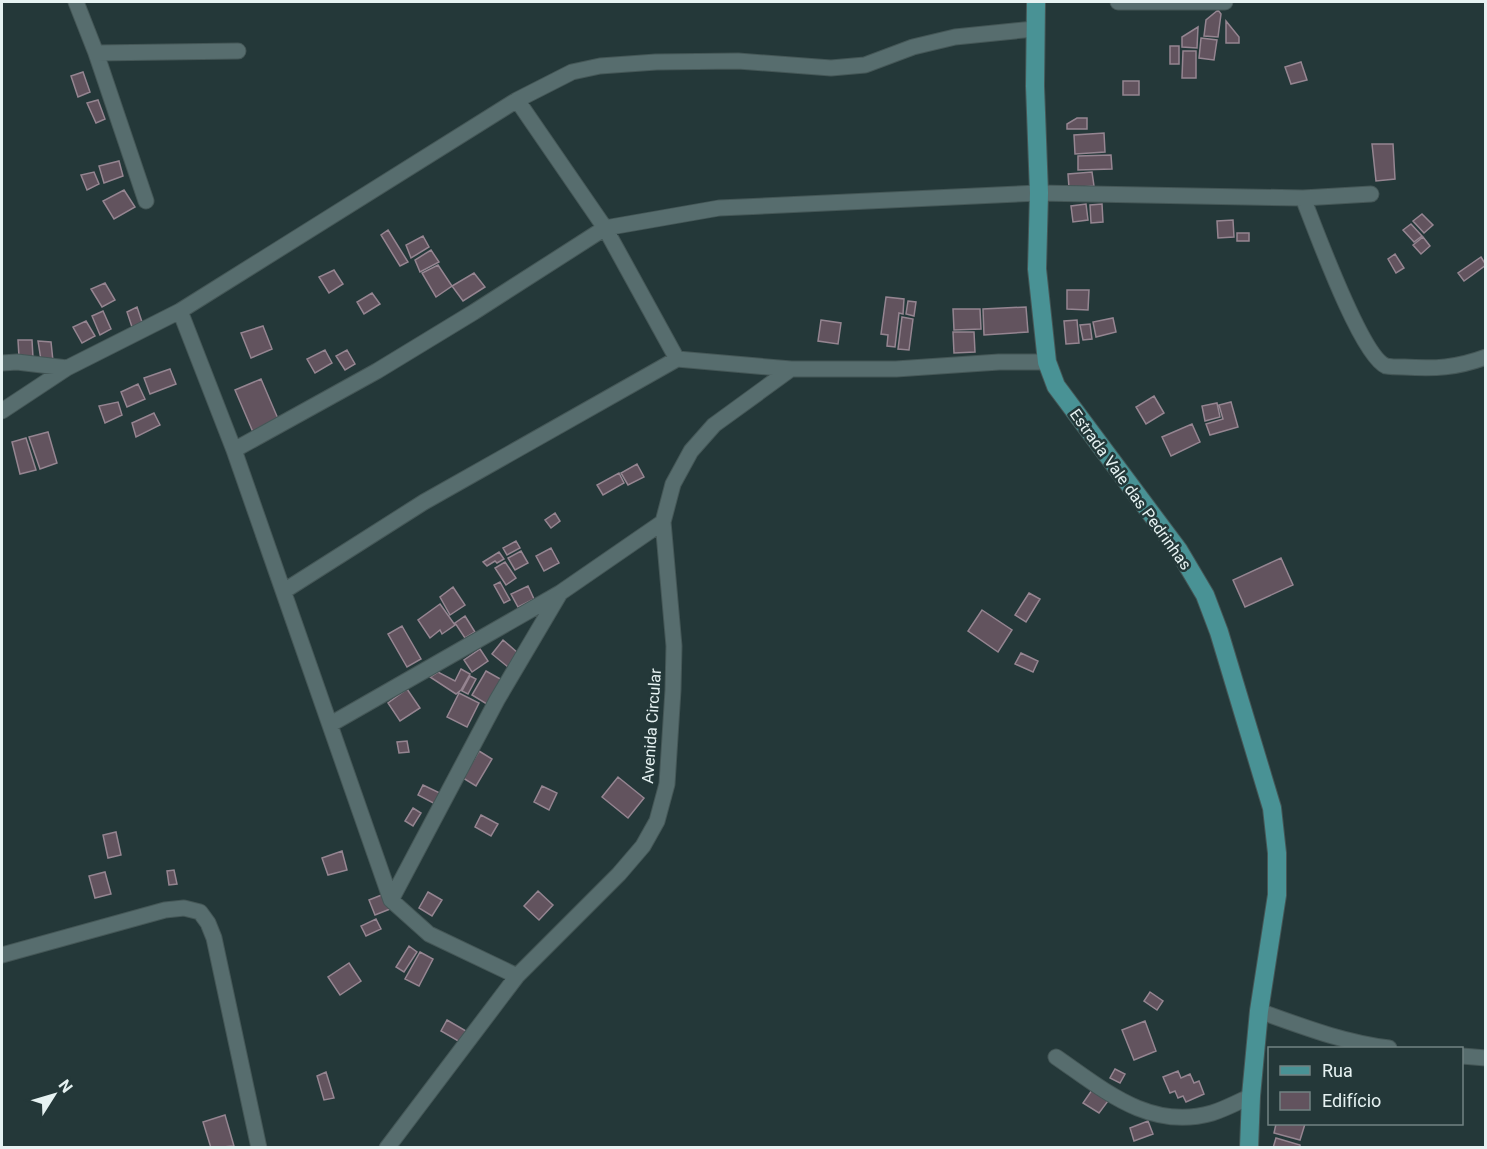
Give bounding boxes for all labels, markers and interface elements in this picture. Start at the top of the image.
street label: Estrada Vale das Pedrinhas [1066,405,1195,573]
street label: Avenida Circular [638,667,665,784]
legend [1268,1047,1463,1125]
text: Rua [1322,1060,1353,1081]
north arrow [24,1065,84,1125]
text: N [55,1076,77,1097]
text: Edifício [1322,1090,1381,1111]

